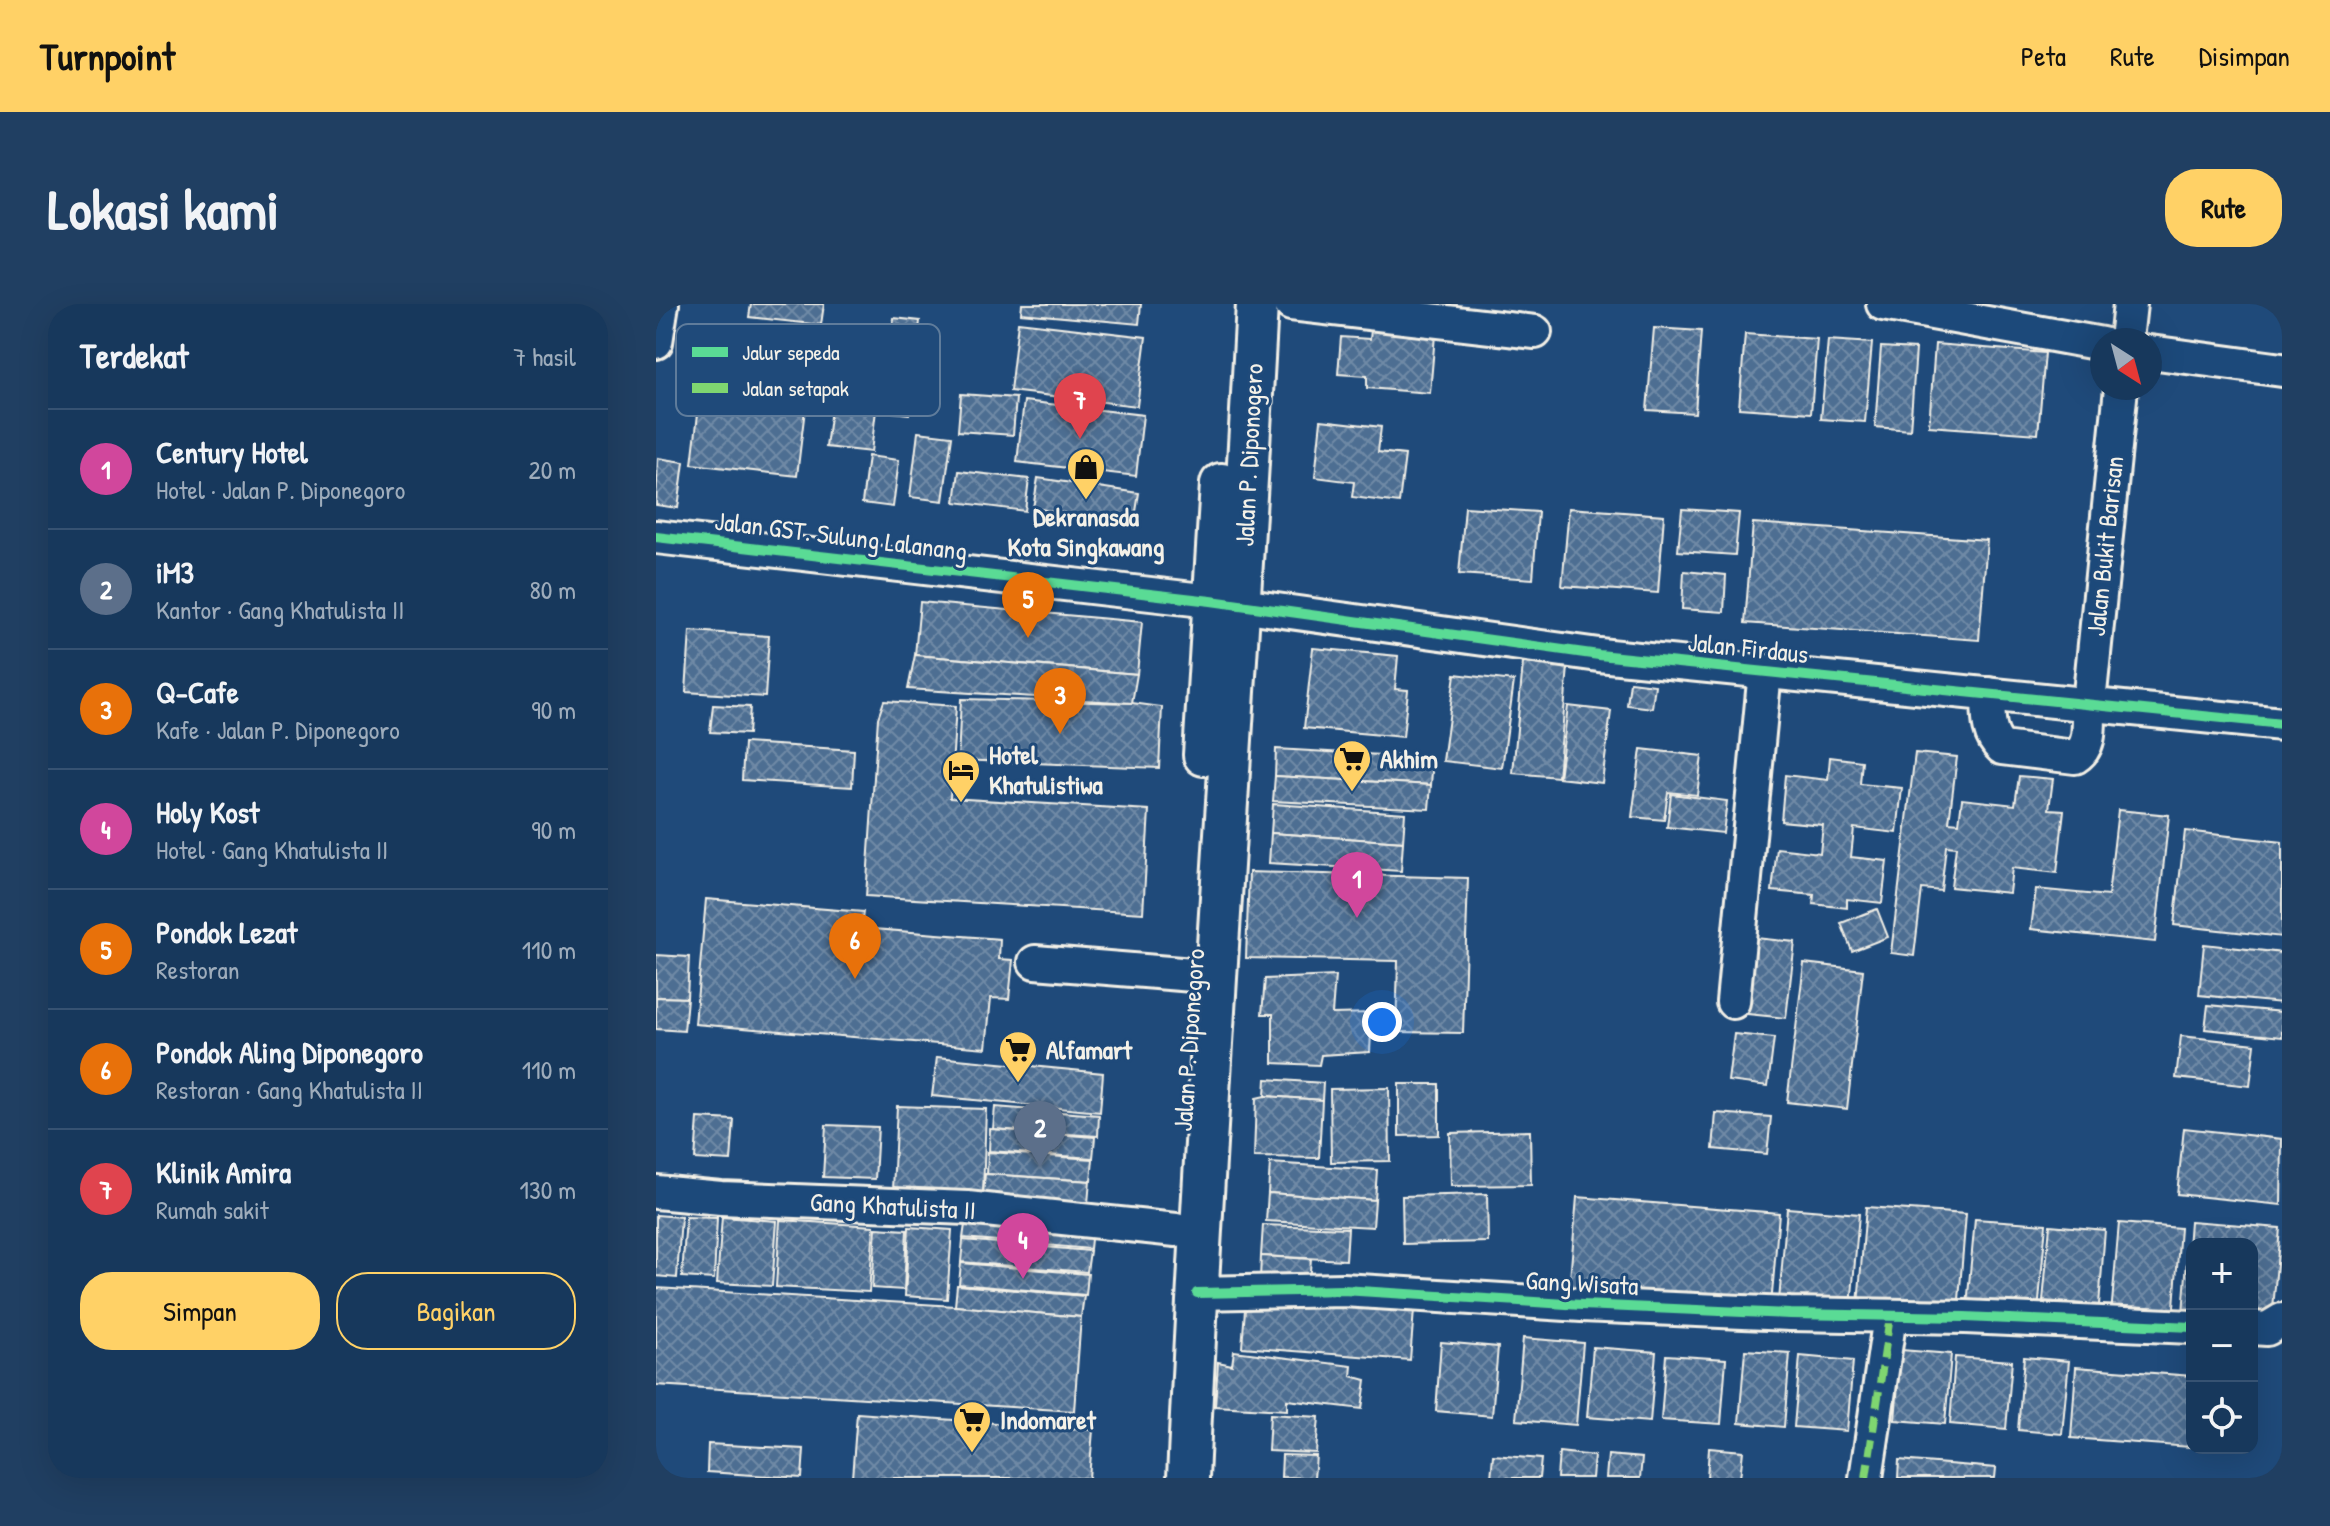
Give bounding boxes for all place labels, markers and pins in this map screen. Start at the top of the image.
pin: 7 [1054,373,1106,439]
shop icon: Dekranasda Kota Singkawang [1065,446,1107,501]
place label: Dekranasda Kota Singkawang [1008,499,1165,565]
pin: 5 [1002,572,1054,638]
pin: 3 [1034,668,1086,734]
place label: Hotel Khatulistiwa [989,737,1104,802]
supermarket icon: Akhim [1331,738,1373,793]
place label: Akhim [1380,741,1438,776]
hotel icon: Hotel Khatulistiwa [940,749,982,804]
pin: 1 [1331,852,1383,918]
pin: 6 [829,913,881,979]
supermarket icon: Alfamart [997,1029,1039,1084]
place label: Alfamart [1046,1032,1133,1067]
pin: 2 [1014,1101,1066,1167]
pin: 4 [997,1213,1049,1279]
supermarket icon: Indomaret [951,1399,993,1454]
place label: Indomaret [1000,1402,1097,1437]

